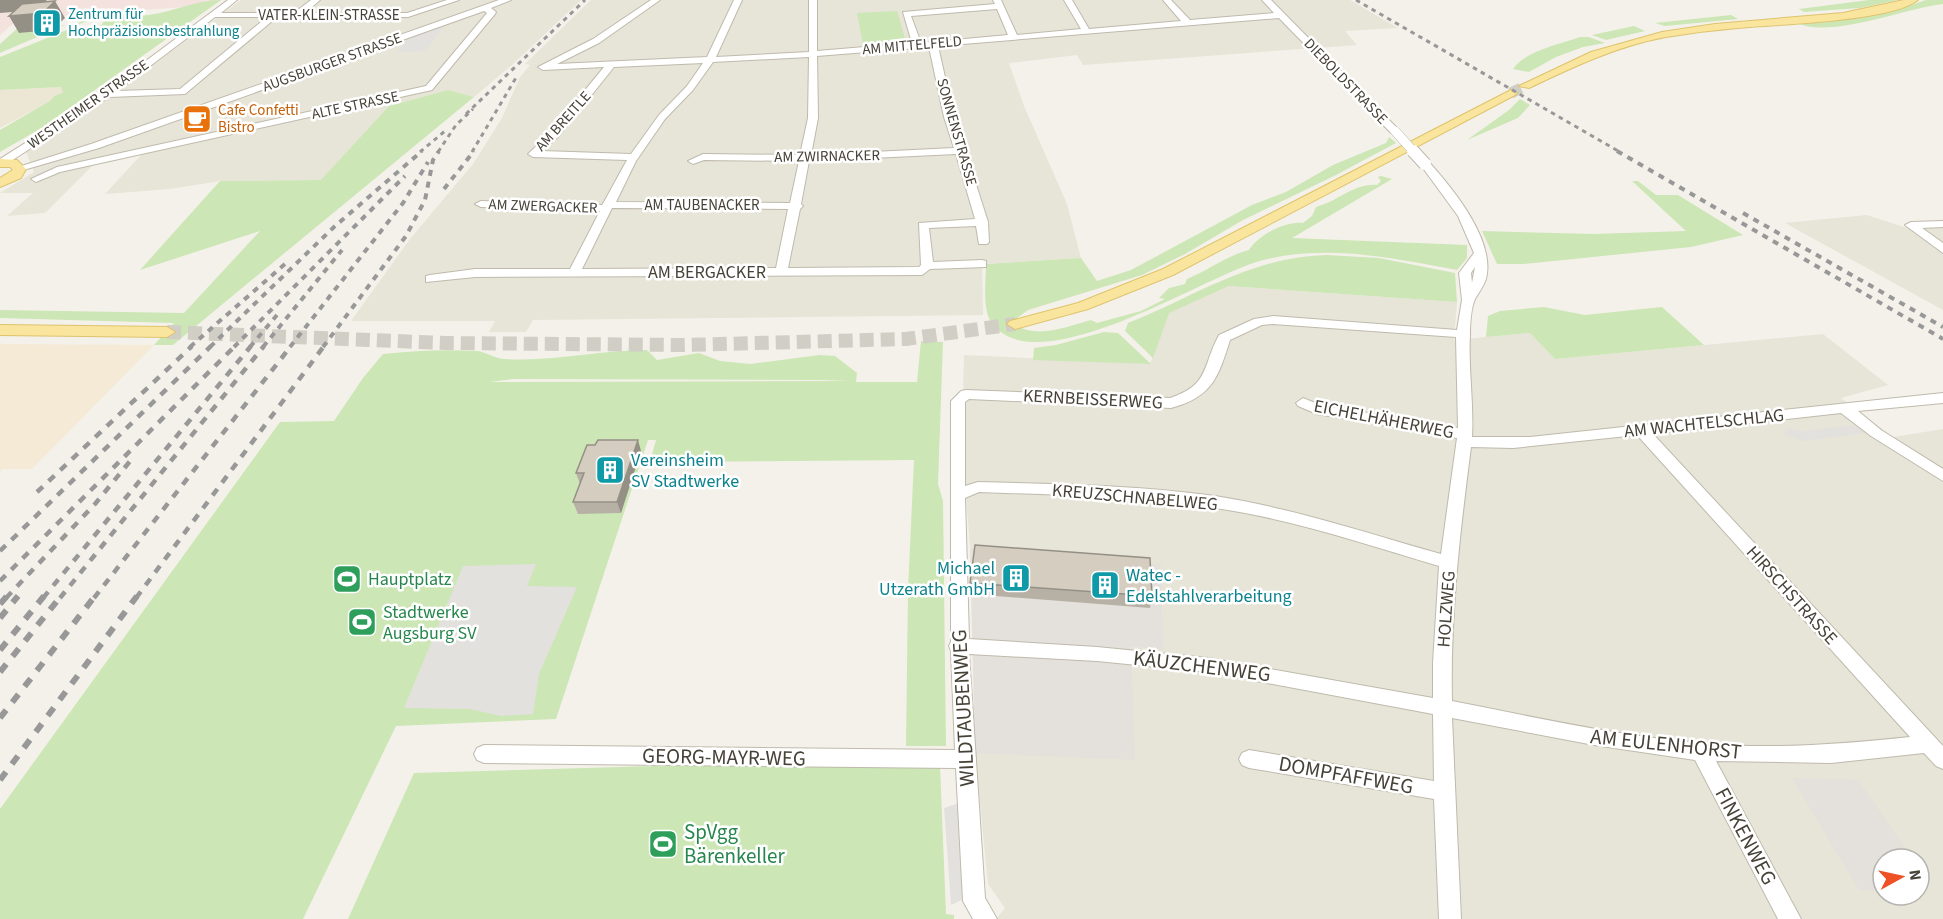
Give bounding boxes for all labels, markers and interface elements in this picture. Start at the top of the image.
place label: Zentrum für Hochpräzisionsbestrahlung [68,4,240,42]
street label: VATER-KLEIN-STRASSE [258,5,400,26]
building icon: Zentrum für Hochpräzisionsbestrahlung [31,7,63,39]
street label: AUGSBURGER STRASSE [260,27,405,97]
street label: AM MITTELFELD [861,31,963,60]
street label: DIEBOLDSTRASSE [1299,34,1392,129]
street label: WESTHEIMER STRASSE [23,55,153,154]
street label: SONNENSTRASSE [931,76,982,189]
street label: ALTE STRASSE [310,86,401,125]
street label: AM BREITLE [531,87,596,156]
place label: Cafe Confetti Bistro [218,100,299,138]
cafe icon: Cafe Confetti Bistro [181,103,213,135]
street label: AM ZWIRNACKER [774,145,880,168]
street label: AM ZWERGACKER [488,194,598,219]
street label: AM TAUBENACKER [644,195,760,216]
street label: AM BERGACKER [648,260,766,285]
street label: KERNBEISSERWEG [1022,383,1164,416]
street label: EICHELHÄHERWEG [1312,394,1456,445]
street label: AM WACHTELSCHLAG [1623,403,1785,444]
place label: Vereinsheim SV Stadtwerke [631,448,739,494]
building icon: Vereinsheim SV Stadtwerke [594,454,626,486]
street label: KREUZSCHNABELWEG [1051,478,1219,517]
street label: HIRSCHSTRASSE [1740,540,1843,650]
place label: Michael Utzerath GmbH [879,556,995,602]
building icon: Michael Utzerath GmbH [1000,562,1032,594]
sports icon: Hauptplatz [331,563,363,595]
place label: Watec - Edelstahlverarbeitung [1126,563,1292,609]
place label: Hauptplatz [368,567,452,592]
building icon: Watec - Edelstahlverarbeitung [1089,569,1121,601]
street label: HOLZWEG [1431,570,1462,648]
place label: Stadtwerke Augsburg SV [383,600,477,646]
sports icon: Stadtwerke Augsburg SV [346,606,378,638]
street label: WILDTAUBENWEG [944,629,982,787]
street label: KÄUZCHENWEG [1132,643,1272,689]
street label: AM EULENHORST [1589,721,1743,767]
street label: GEORG-MAYR-WEG [642,741,806,773]
street label: DOMPFAFFWEG [1276,748,1416,802]
street label: FINKENWEG [1708,782,1784,890]
place label: SpVgg Bärenkeller [684,817,785,871]
sports icon: SpVgg Bärenkeller [647,828,679,860]
north arrow [1871,847,1931,907]
text: N [1903,868,1926,882]

